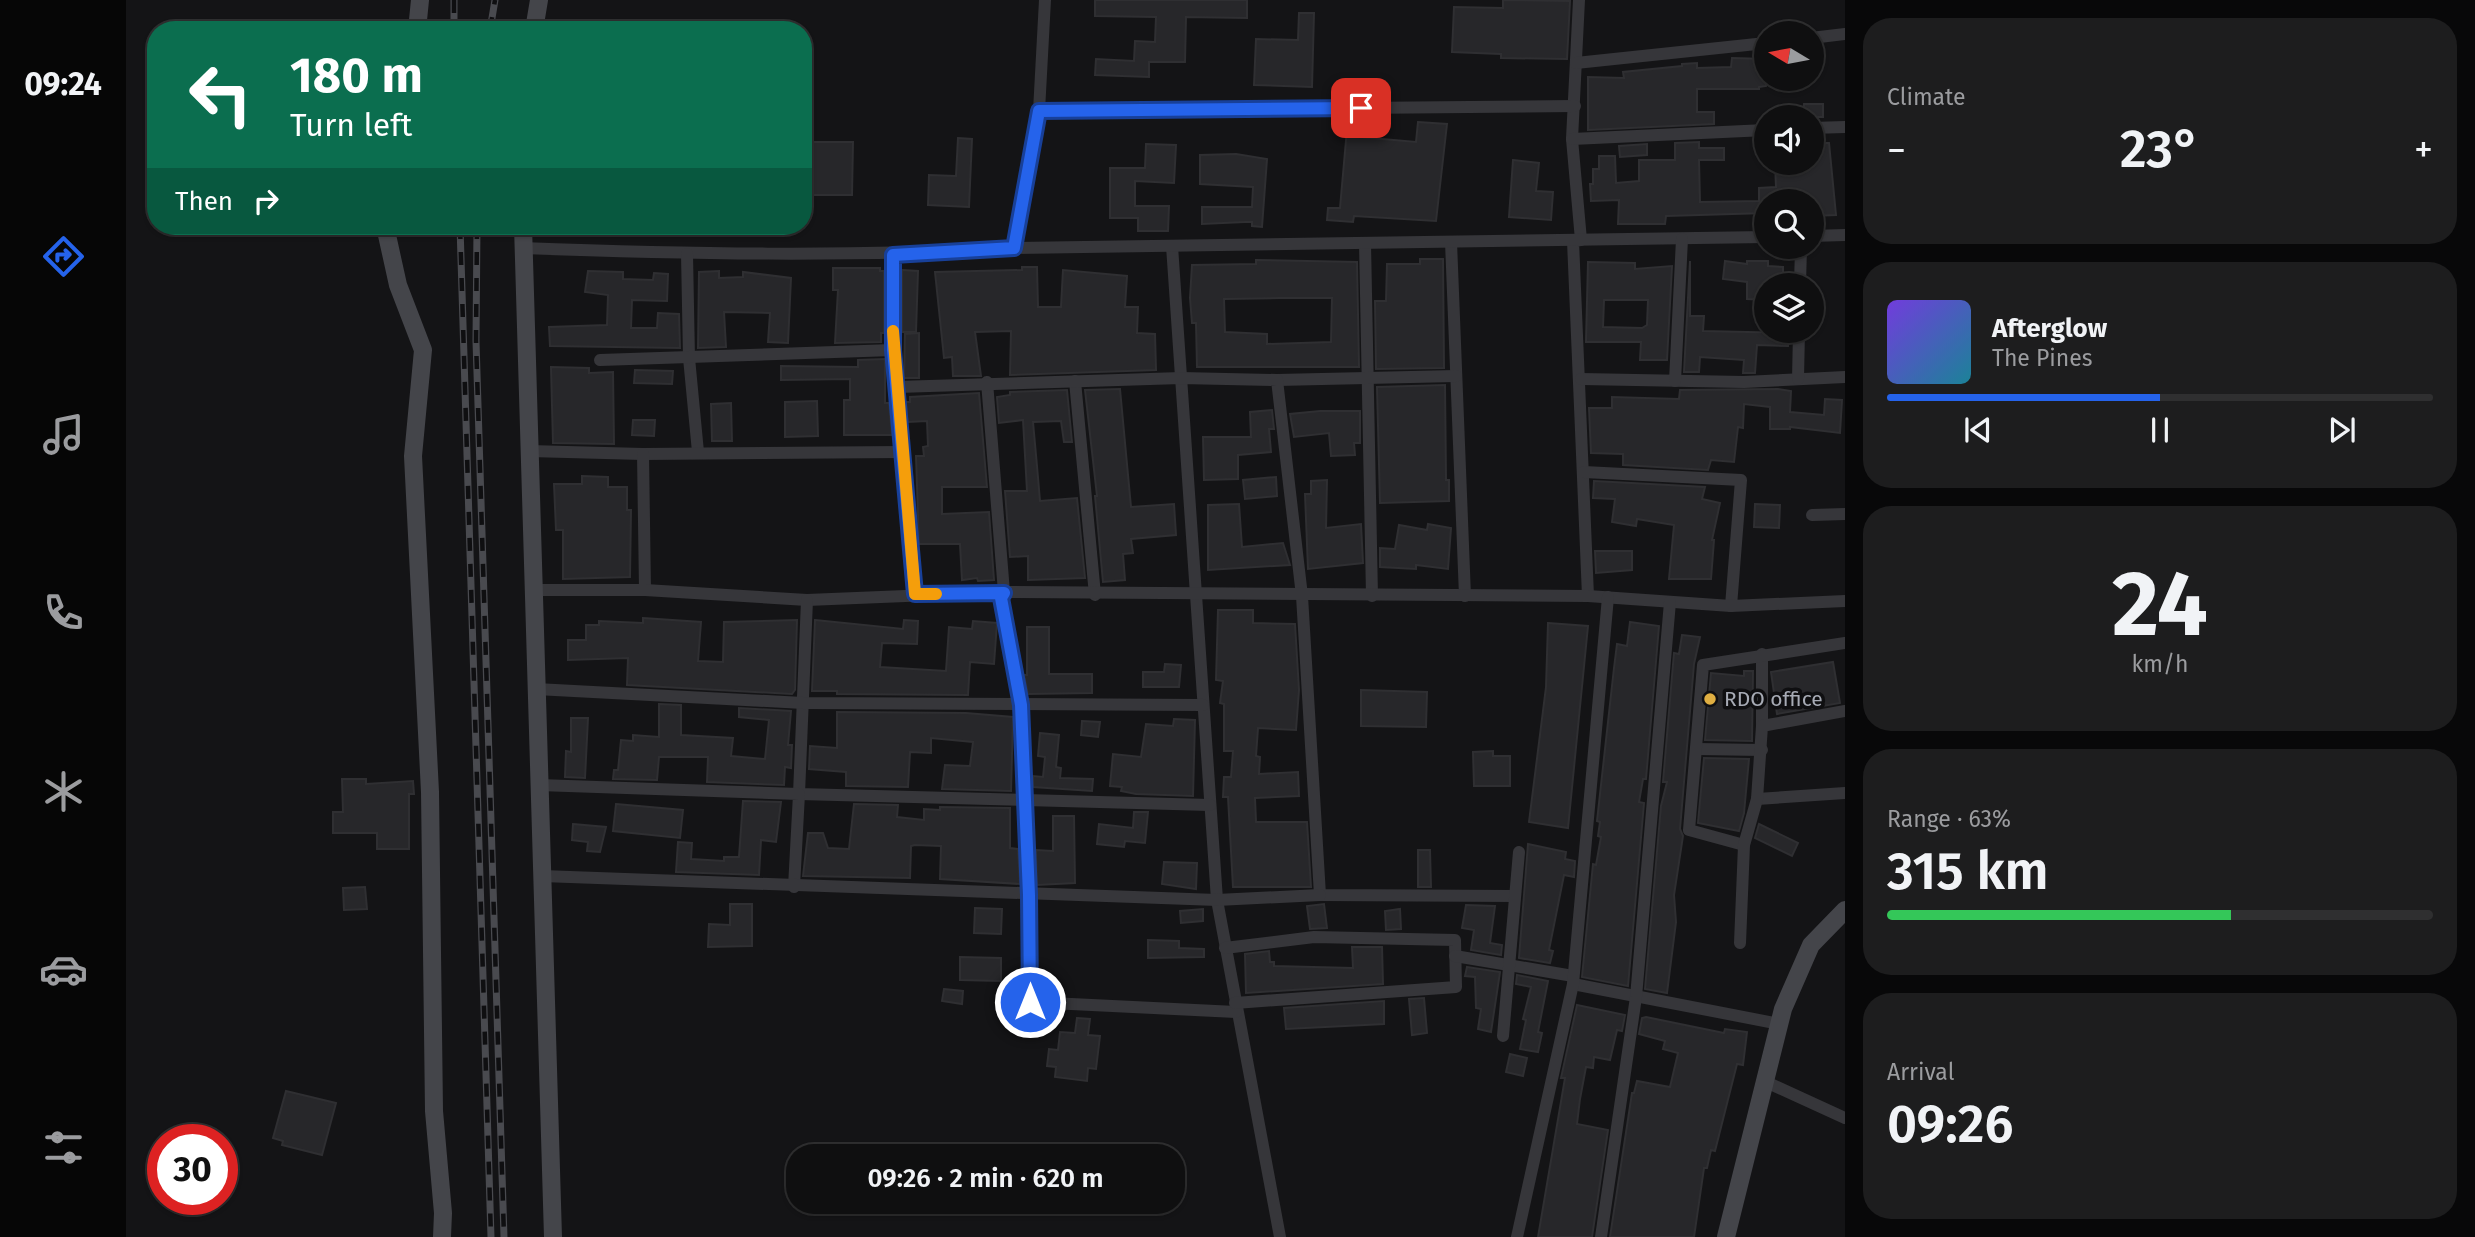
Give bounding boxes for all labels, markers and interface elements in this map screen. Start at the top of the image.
north arrow [1754,21,1824,91]
map controls [1754,21,1824,343]
text: 180 m [290,46,423,105]
icon: left [175,49,266,140]
text: 09:24 [24,65,102,103]
pin [1331,78,1391,138]
text: Climate [1887,83,1966,111]
icon: arrive [1342,89,1380,127]
button: sound [1754,105,1824,175]
text: Turn left [290,106,412,144]
text: 23° [2120,118,2200,181]
text: − [1887,127,1906,173]
text: + [2414,127,2433,173]
icon: right [247,182,285,220]
text: Then [175,186,233,217]
button: search [1754,189,1824,259]
icon: directions [39,232,88,281]
button: layers [1754,273,1824,343]
text: Afterglow [1992,313,2107,344]
text: The Pines [1992,344,2093,372]
icon: music [39,410,88,459]
icon: previous [1959,411,1997,449]
icon: pause [2141,411,2179,449]
icon: next [2323,411,2361,449]
text: 24 [2112,550,2208,659]
icon: phone [39,588,88,637]
text: km/h [2132,650,2188,678]
place label: RDO office [1724,686,1823,712]
marker: RDO office [1702,691,1718,707]
icon: climate [39,767,88,816]
text: Range · 63% [1887,805,2011,833]
text: 315 km [1887,840,2049,903]
icon: car [39,945,88,994]
position arrow [993,965,1067,1039]
text: Arrival [1887,1058,1954,1086]
text: 09:26 [1887,1093,2013,1156]
icon: filters [39,1123,88,1172]
speed limit sign: 30 [147,1124,238,1215]
text: 09:26 · 2 min · 620 m [868,1163,1103,1194]

